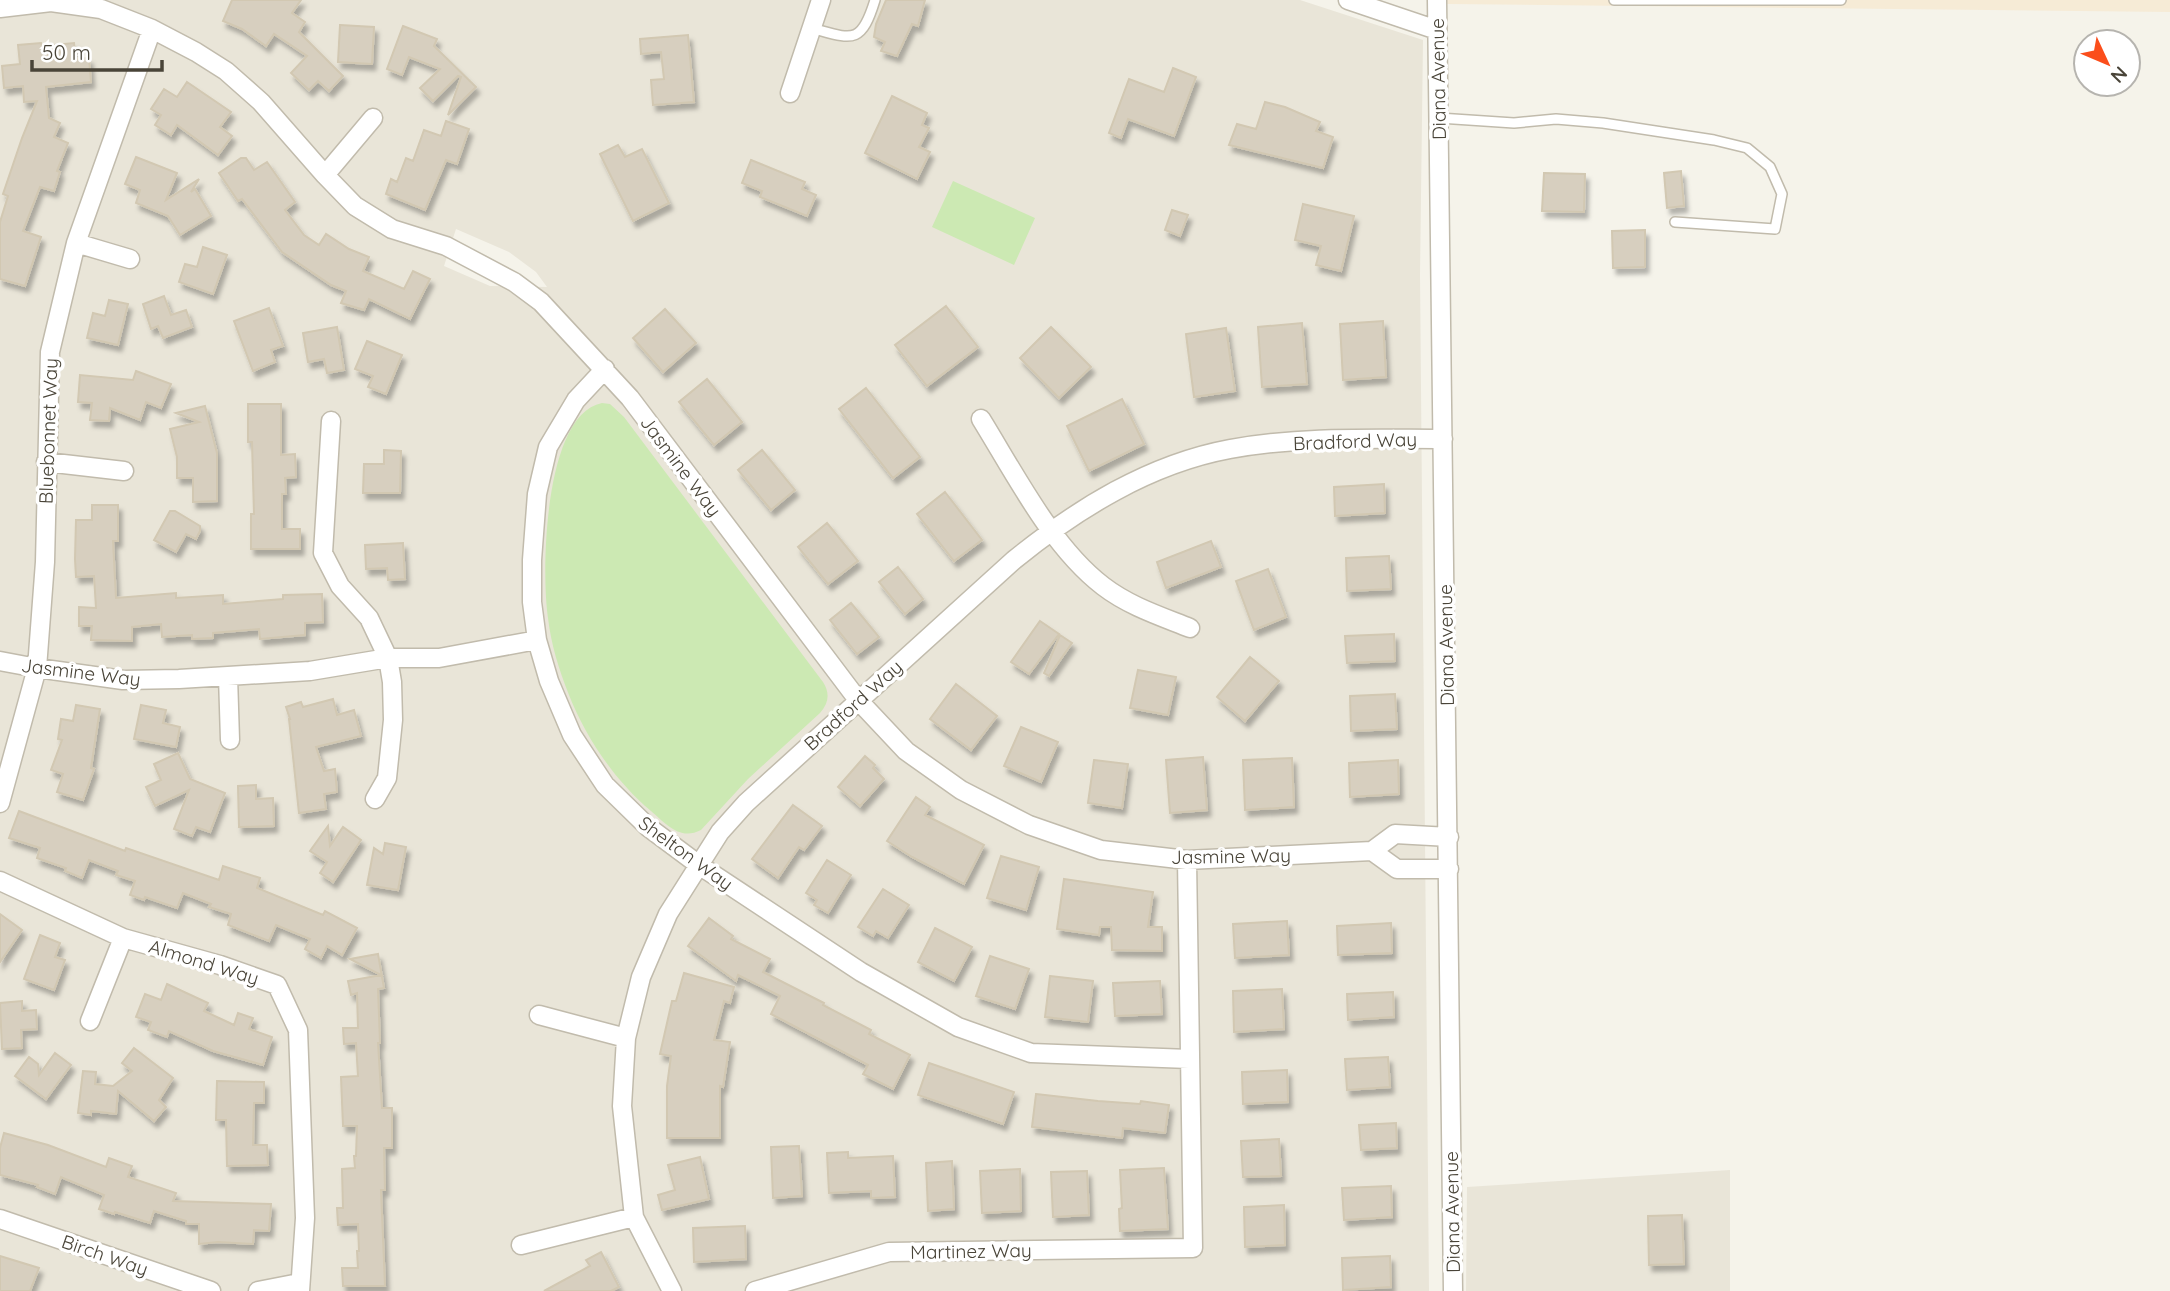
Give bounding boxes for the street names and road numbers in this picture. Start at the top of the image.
street label: Diana Avenue [1425,18,1451,140]
street label: Bluebonnet Way [33,358,63,504]
street label: Jasmine Way [635,411,727,521]
street label: Bradford Way [1293,427,1417,455]
street label: Diana Avenue [1433,584,1459,706]
street label: Jasmine Way [20,653,142,691]
street label: Bradford Way [799,655,907,755]
street label: Shelton Way [634,811,738,895]
street label: Jasmine Way [1171,843,1291,869]
street label: Almond Way [146,934,262,990]
street label: Diana Avenue [1439,1151,1465,1273]
street label: Birch Way [59,1229,151,1281]
street label: Martinez Way [910,1238,1032,1264]

